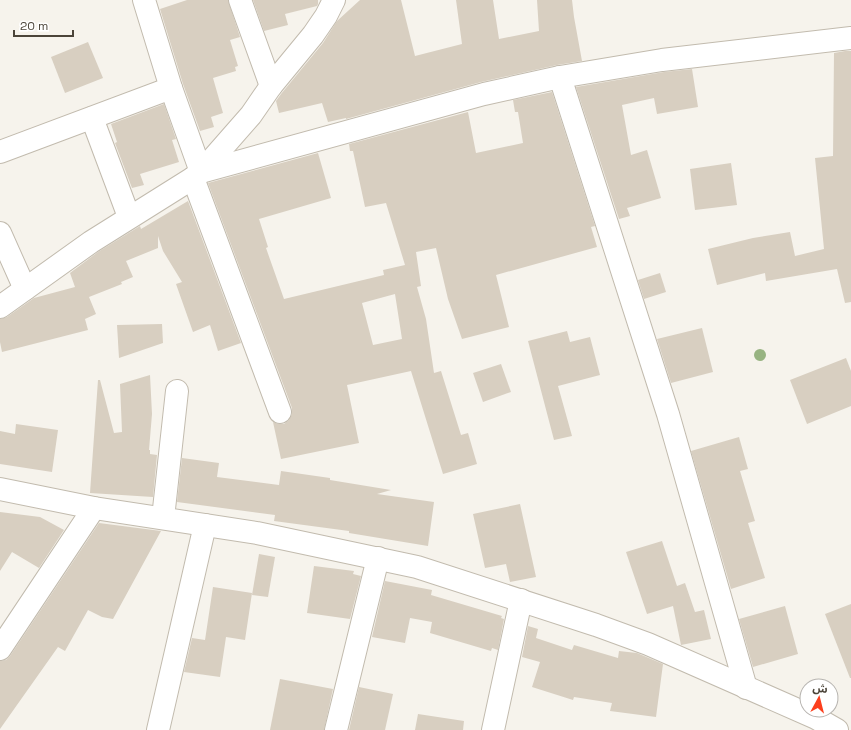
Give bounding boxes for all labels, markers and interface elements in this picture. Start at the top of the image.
scale bar [14,12,73,38]
text: 20 m [20,18,48,34]
north arrow [799,678,839,718]
text: ش [812,680,829,696]

